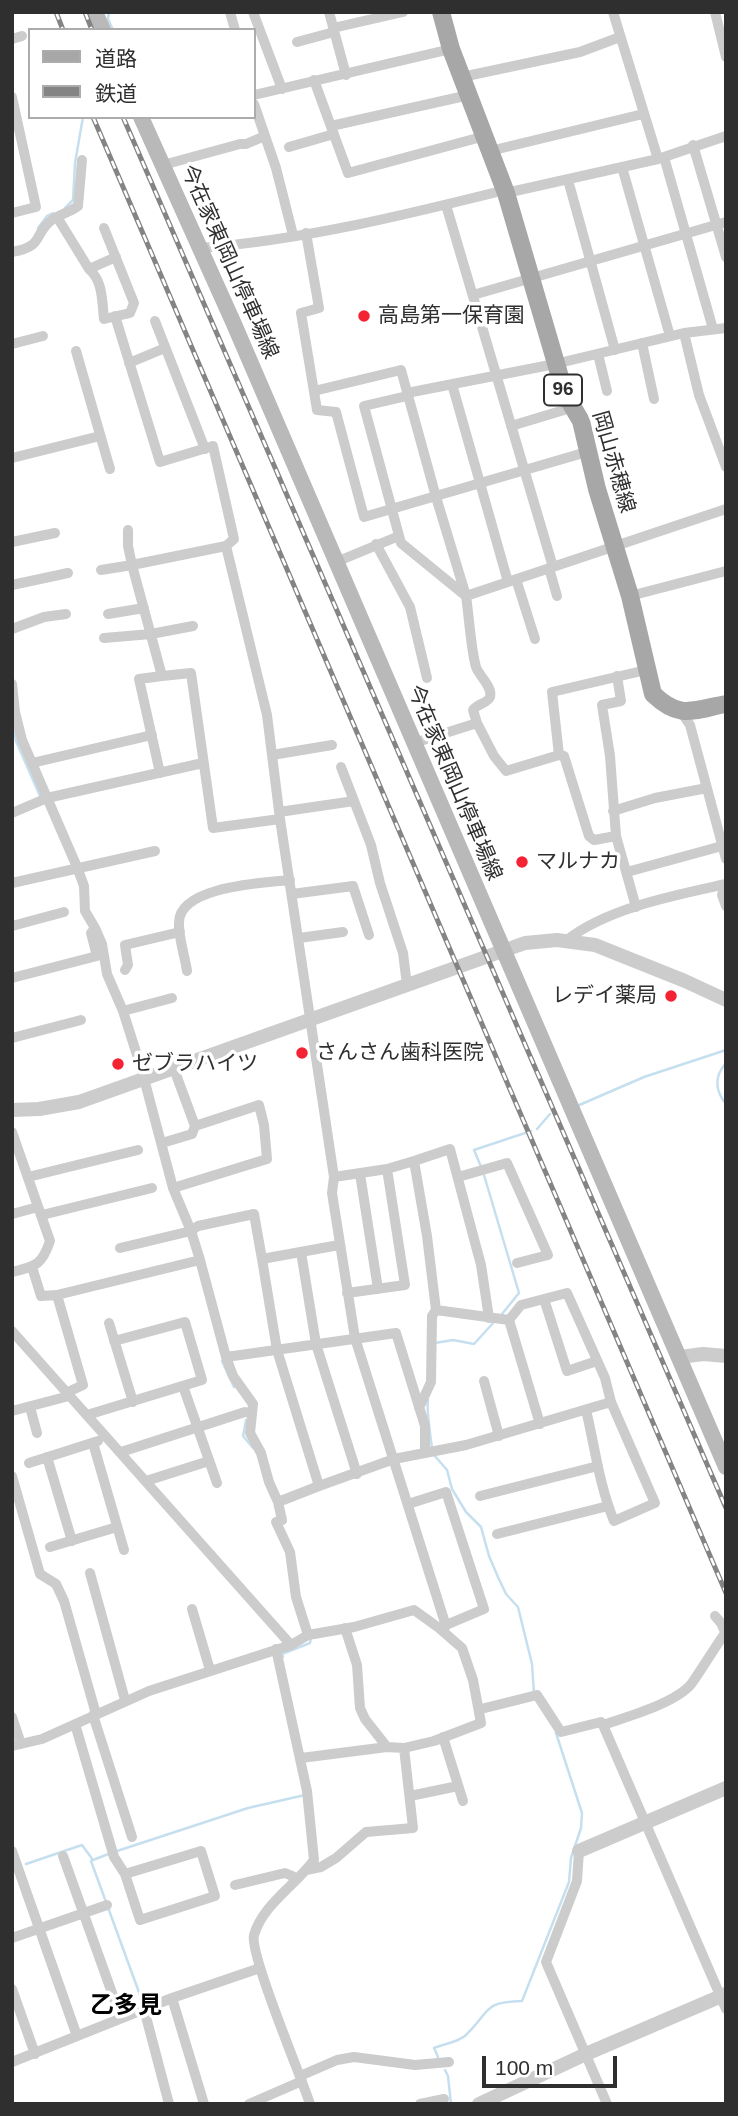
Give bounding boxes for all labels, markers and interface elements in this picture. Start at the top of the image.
legend [28,28,256,119]
text: 道路 [95,47,137,70]
text: 鉄道 [95,82,137,105]
street label: 今在家東岡山停車場線 [175,161,283,363]
place label: 高島第一保育園 [378,303,525,329]
marker: 高島第一保育園 [356,308,372,324]
road number: 96 [544,374,582,406]
street label: 岡山赤穂線 [586,408,640,516]
street label: 今在家東岡山停車場線 [401,681,507,885]
place label: マルナカ [536,849,620,875]
marker: マルナカ [514,854,530,870]
place label: レデイ薬局 [552,983,657,1009]
marker: レデイ薬局 [663,988,679,1004]
place label: さんさん歯科医院 [316,1040,484,1066]
marker: さんさん歯科医院 [294,1045,310,1061]
place label: ゼブラハイツ [132,1051,258,1077]
marker: ゼブラハイツ [110,1056,126,1072]
district label: 乙多見 [90,1992,162,2020]
scale bar [486,2042,621,2086]
text: 100 m [495,2056,553,2079]

